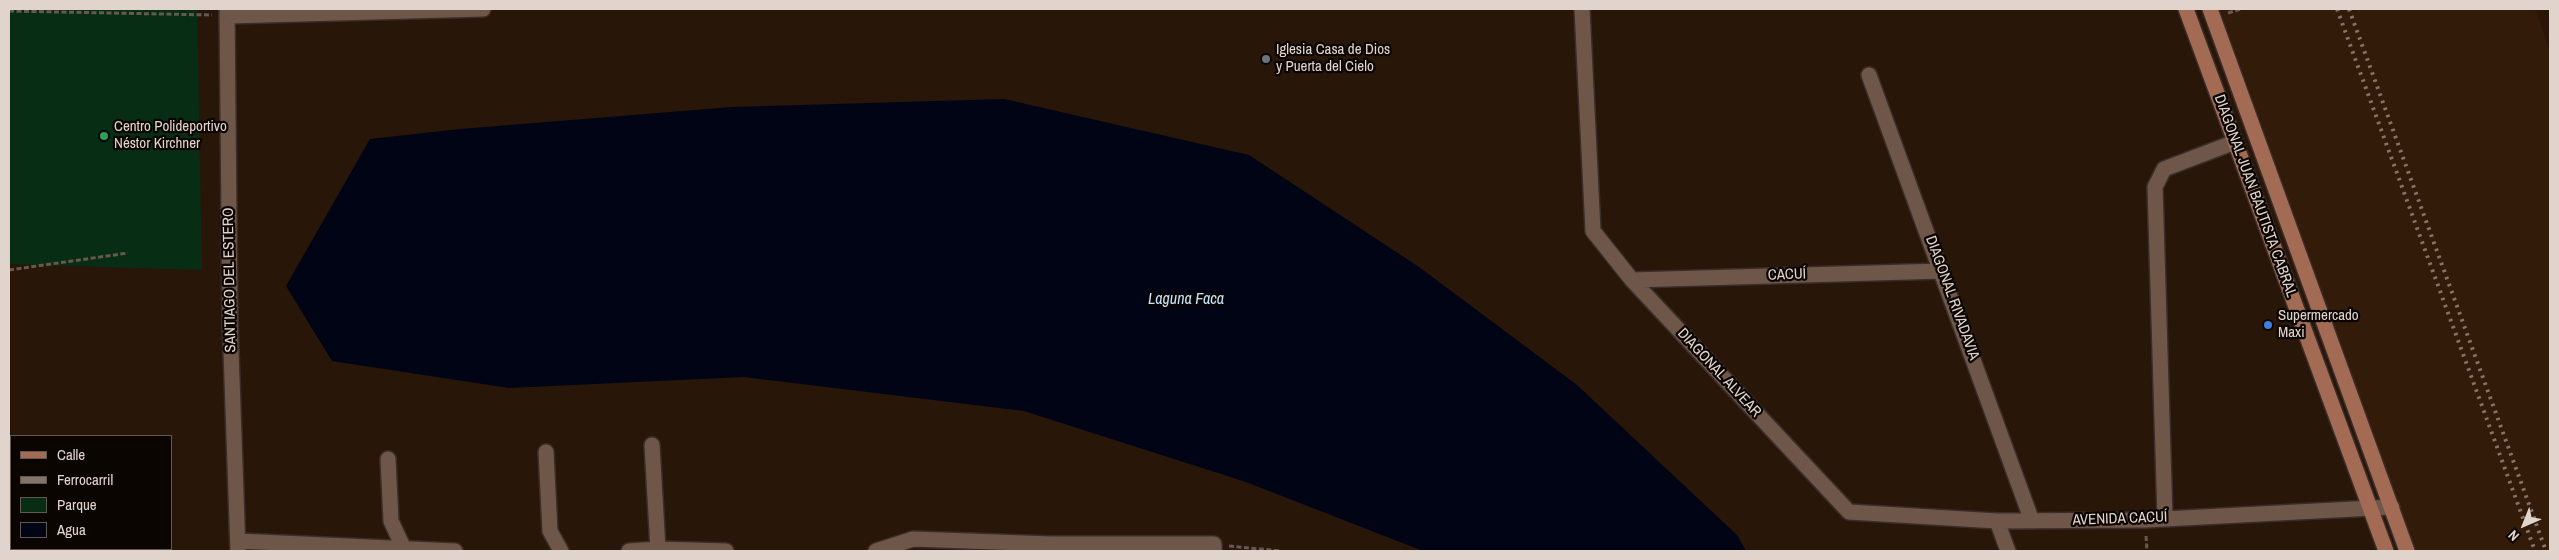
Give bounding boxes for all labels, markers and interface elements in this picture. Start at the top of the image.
place label: Iglesia Casa de Dios y Puerta del Cielo [1276,41,1390,76]
marker: Iglesia Casa de Dios y Puerta del Cielo [1260,53,1272,65]
street label: DIAGONAL JUAN BAUTISTA CABRAL [2210,92,2300,300]
place label: Centro Polideportivo Néstor Kirchner [114,118,227,153]
marker: Centro Polideportivo Néstor Kirchner [98,130,110,142]
street label: SANTIAGO DEL ESTERO [220,207,240,353]
street label: DIAGONAL RIVADAVIA [1921,233,1983,363]
street label: CACUÍ [1768,265,1806,285]
water label: Laguna Faca [1148,290,1224,310]
place label: Supermercado Maxi [2278,307,2359,342]
marker: Supermercado Maxi [2262,319,2274,331]
street label: DIAGONAL ALVEAR [1673,325,1765,421]
legend [10,435,172,550]
text: Calle [57,444,85,465]
text: Ferrocarril [57,469,113,490]
text: Parque [57,494,97,515]
north arrow [2499,500,2549,550]
street label: AVENIDA CACUÍ [2072,508,2168,530]
text: Agua [57,519,86,540]
text: N [2504,526,2523,545]

